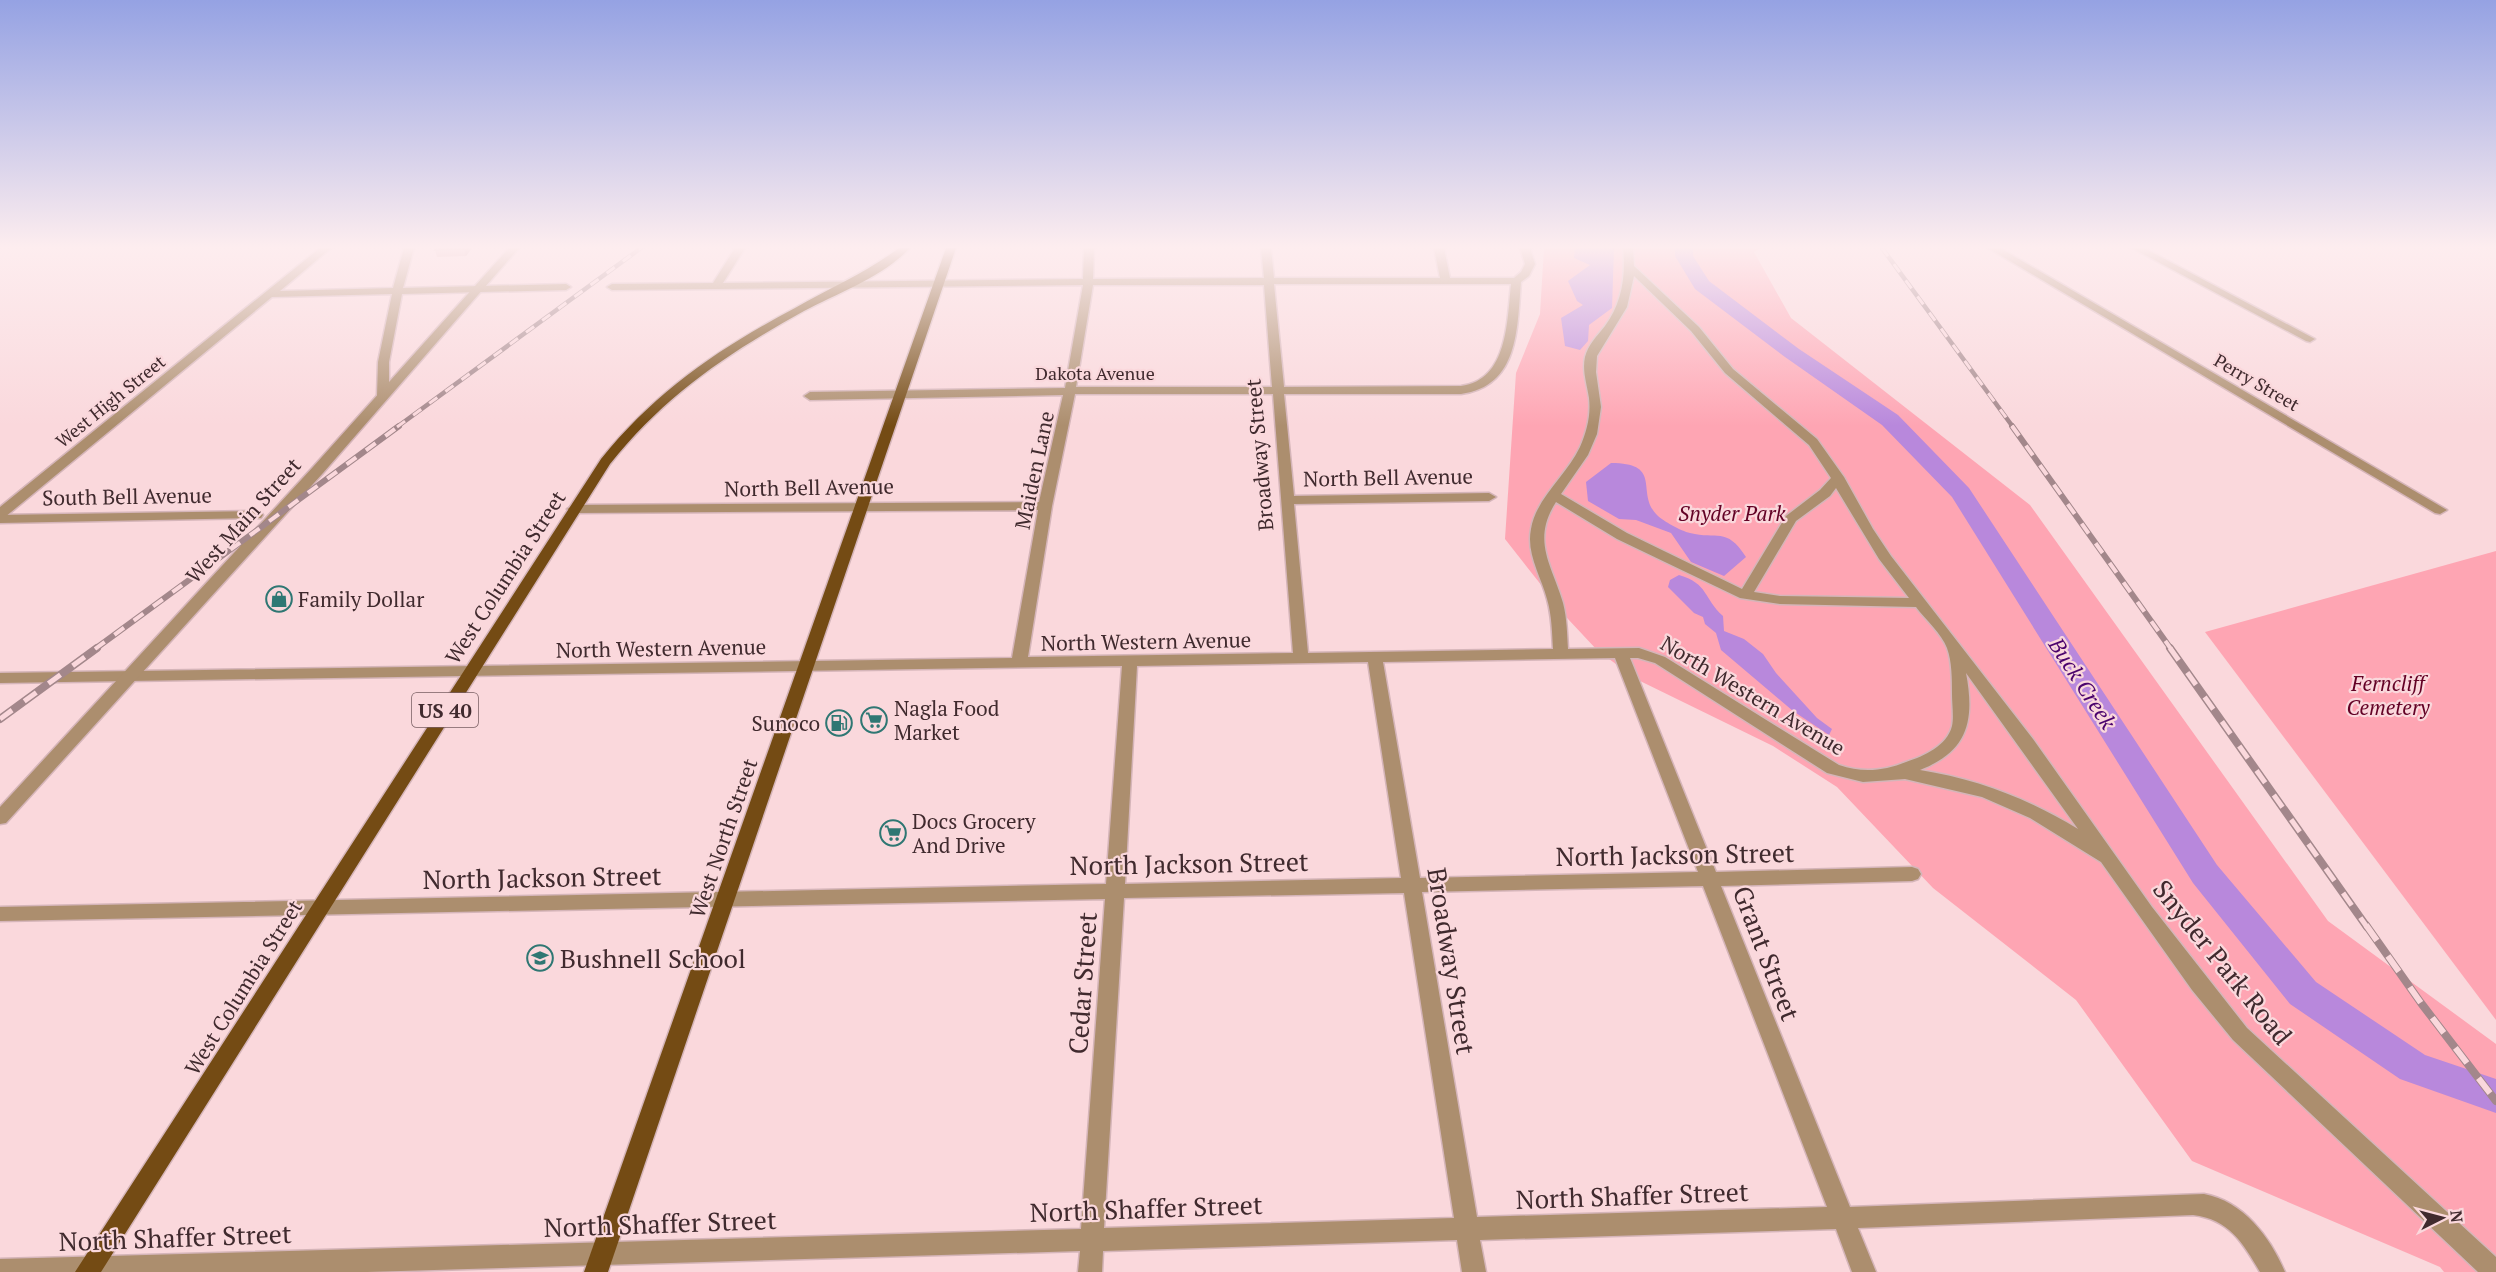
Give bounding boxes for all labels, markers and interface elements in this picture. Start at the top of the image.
street label: Perry Street [2210,348,2304,416]
street label: West High Street [50,349,170,453]
street label: Dakota Avenue [1035,361,1155,385]
street label: Broadway Street [1238,378,1280,532]
street label: Maiden Lane [1008,408,1060,532]
street label: West Main Street [179,451,307,589]
street label: North Bell Avenue [1303,462,1473,492]
street label: North Bell Avenue [724,472,894,502]
street label: South Bell Avenue [42,481,212,511]
street label: West Columbia Street [438,485,572,669]
park label: Snyder Park [1678,499,1787,527]
shop icon: Family Dollar [264,584,294,614]
place label: Family Dollar [298,585,424,613]
street label: North Western Avenue [1041,625,1251,657]
street label: North Western Avenue [1656,629,1850,761]
water label: Buck Creek [2042,631,2124,735]
street label: North Western Avenue [556,632,766,664]
park label: Ferncliff Cemetery [2346,669,2430,721]
road number: US 40 [412,693,478,727]
place label: Nagla Food Market [894,694,1000,746]
supermarket icon: Nagla Food Market [859,705,889,735]
fuel station icon: Sunoco [824,708,854,738]
place label: Sunoco [752,709,820,737]
street label: West North Street [683,754,764,922]
place label: Docs Grocery And Drive [912,807,1036,859]
supermarket icon: Docs Grocery And Drive [878,818,908,848]
street label: North Jackson Street [1555,835,1795,873]
street label: North Jackson Street [1069,844,1309,882]
street label: North Jackson Street [422,858,662,896]
street label: Broadway Street [1420,865,1484,1057]
street label: Snyder Park Road [2146,873,2300,1051]
street label: Grant Street [1726,881,1808,1026]
street label: West Columbia Street [178,894,308,1080]
street label: Cedar Street [1060,910,1104,1055]
place label: Bushnell School [560,941,746,975]
school or university icon: Bushnell School [525,943,555,973]
street label: North Shaffer Street [1515,1174,1749,1216]
street label: North Shaffer Street [1029,1187,1263,1229]
north arrow [2412,1188,2472,1248]
street label: North Shaffer Street [543,1202,777,1244]
text: N [2445,1209,2468,1224]
street label: North Shaffer Street [58,1216,292,1258]

